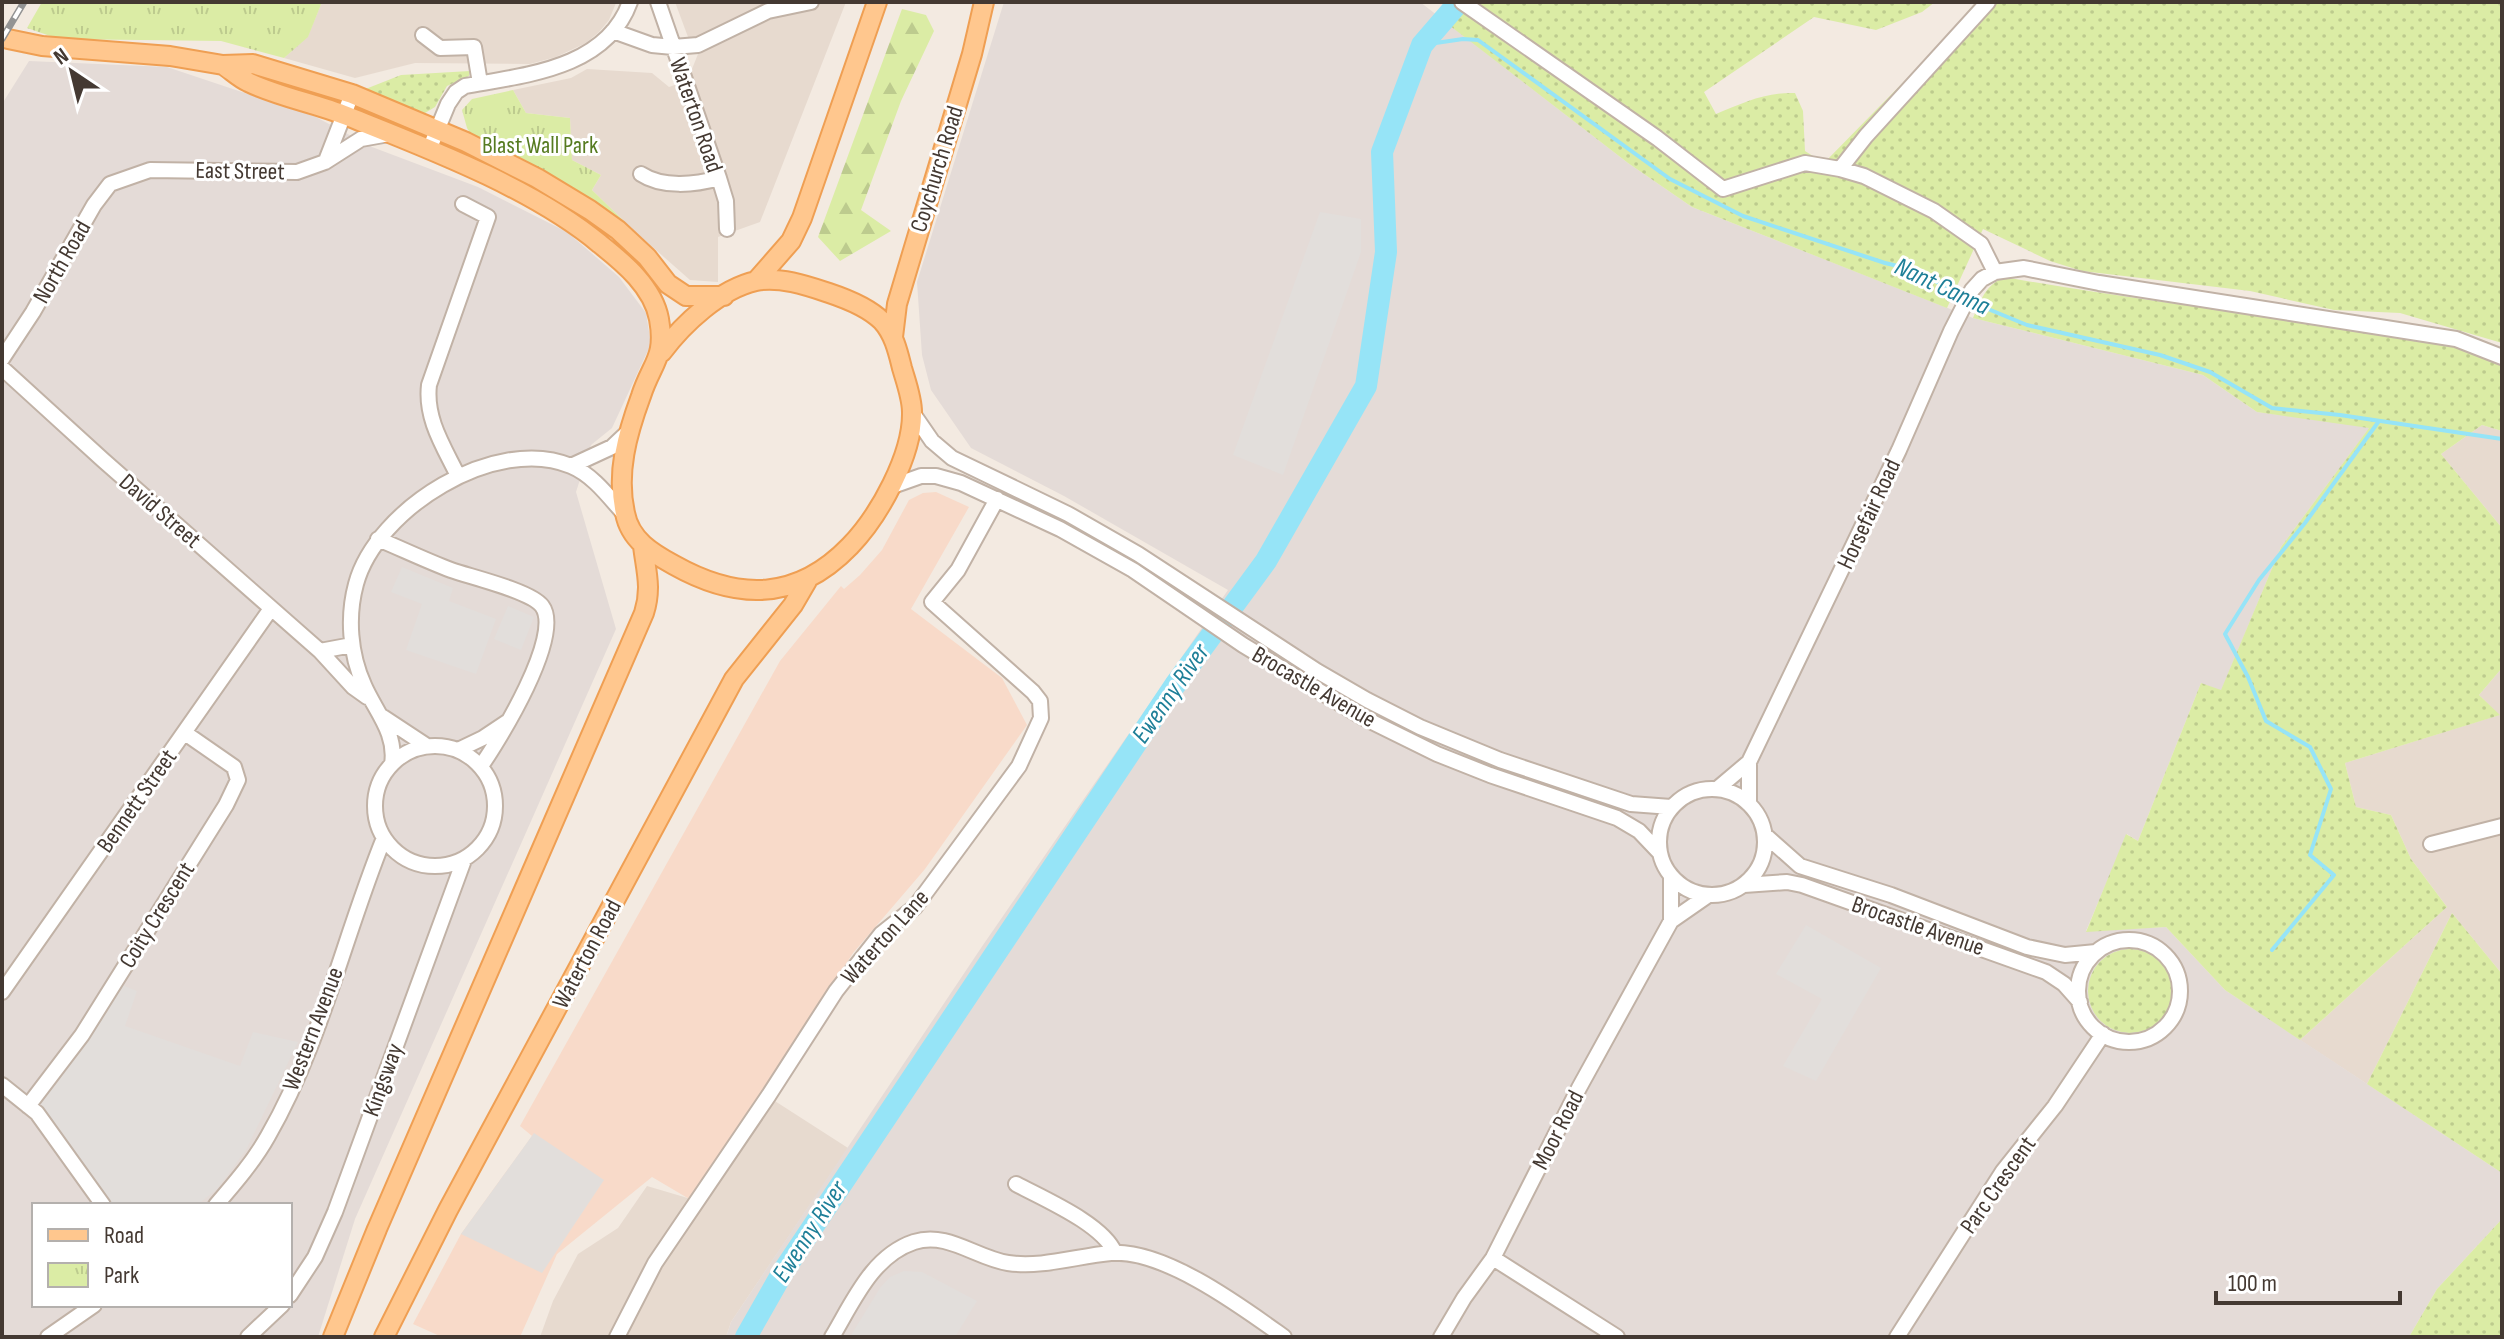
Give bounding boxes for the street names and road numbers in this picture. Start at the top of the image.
street label: Waterton Road [663,54,729,176]
street label: Coychurch Road [904,102,970,236]
street label: East Street [195,156,285,186]
street label: North Road [27,215,97,309]
street label: Horsefair Road [1831,454,1907,574]
street label: David Street [113,468,207,554]
street label: Brocastle Avenue [1247,640,1381,734]
street label: Bennett Street [91,744,183,858]
street label: Coity Crescent [113,857,201,973]
street label: Waterton Lane [835,884,935,990]
street label: Brocastle Avenue [1848,890,1988,962]
street label: Waterton Road [546,895,628,1013]
street label: Western Avenue [276,963,350,1095]
street label: Kingsway [356,1040,410,1120]
street label: Moor Road [1526,1086,1590,1174]
street label: Parc Crescent [1954,1131,2042,1239]

